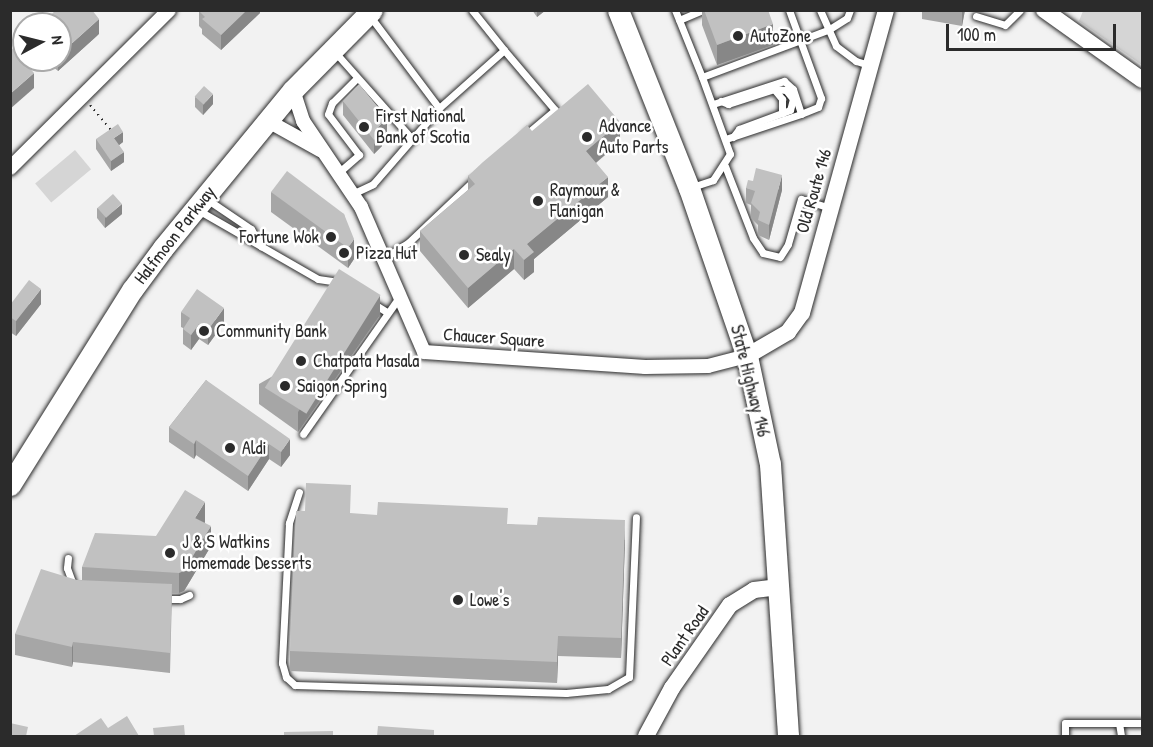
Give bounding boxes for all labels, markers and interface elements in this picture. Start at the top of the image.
north arrow [12,12,72,72]
scale bar [949,12,1118,50]
text: 100 m [957,22,996,47]
place label: AutoZone [750,25,811,47]
marker: AutoZone [731,29,745,43]
text: N [46,34,69,46]
place label: First National Bank of Scotia [376,106,470,148]
place label: Advance Auto Parts [599,116,668,158]
marker: First National Bank of Scotia [357,120,371,134]
marker: Advance Auto Parts [580,130,594,144]
street label: Old Route 146 [792,146,836,236]
place label: Raymour & Flanigan [550,180,620,222]
street label: Halfmoon Parkway [130,182,220,288]
marker: Raymour & Flanigan [531,194,545,208]
place label: Fortune Wok [239,226,319,248]
marker: Fortune Wok [324,230,338,244]
place label: Pizza Hut [356,242,417,264]
place label: Sealy [476,244,511,266]
marker: Pizza Hut [337,246,351,260]
marker: Sealy [457,248,471,262]
place label: Community Bank [216,320,327,342]
street label: State Highway 146 [726,323,774,439]
marker: Community Bank [197,324,211,338]
street label: Chaucer Square [442,324,546,352]
place label: Chatpata Masala [313,350,419,372]
marker: Chatpata Masala [294,354,308,368]
place label: Saigon Spring [297,375,387,397]
marker: Saigon Spring [278,379,292,393]
place label: Aldi [242,437,267,459]
marker: Aldi [223,441,237,455]
place label: J & S Watkins Homemade Desserts [182,532,311,574]
marker: J & S Watkins Homemade Desserts [163,546,177,560]
place label: Lowe's [470,589,509,611]
marker: Lowe's [451,593,465,607]
street label: Plant Road [657,602,713,670]

